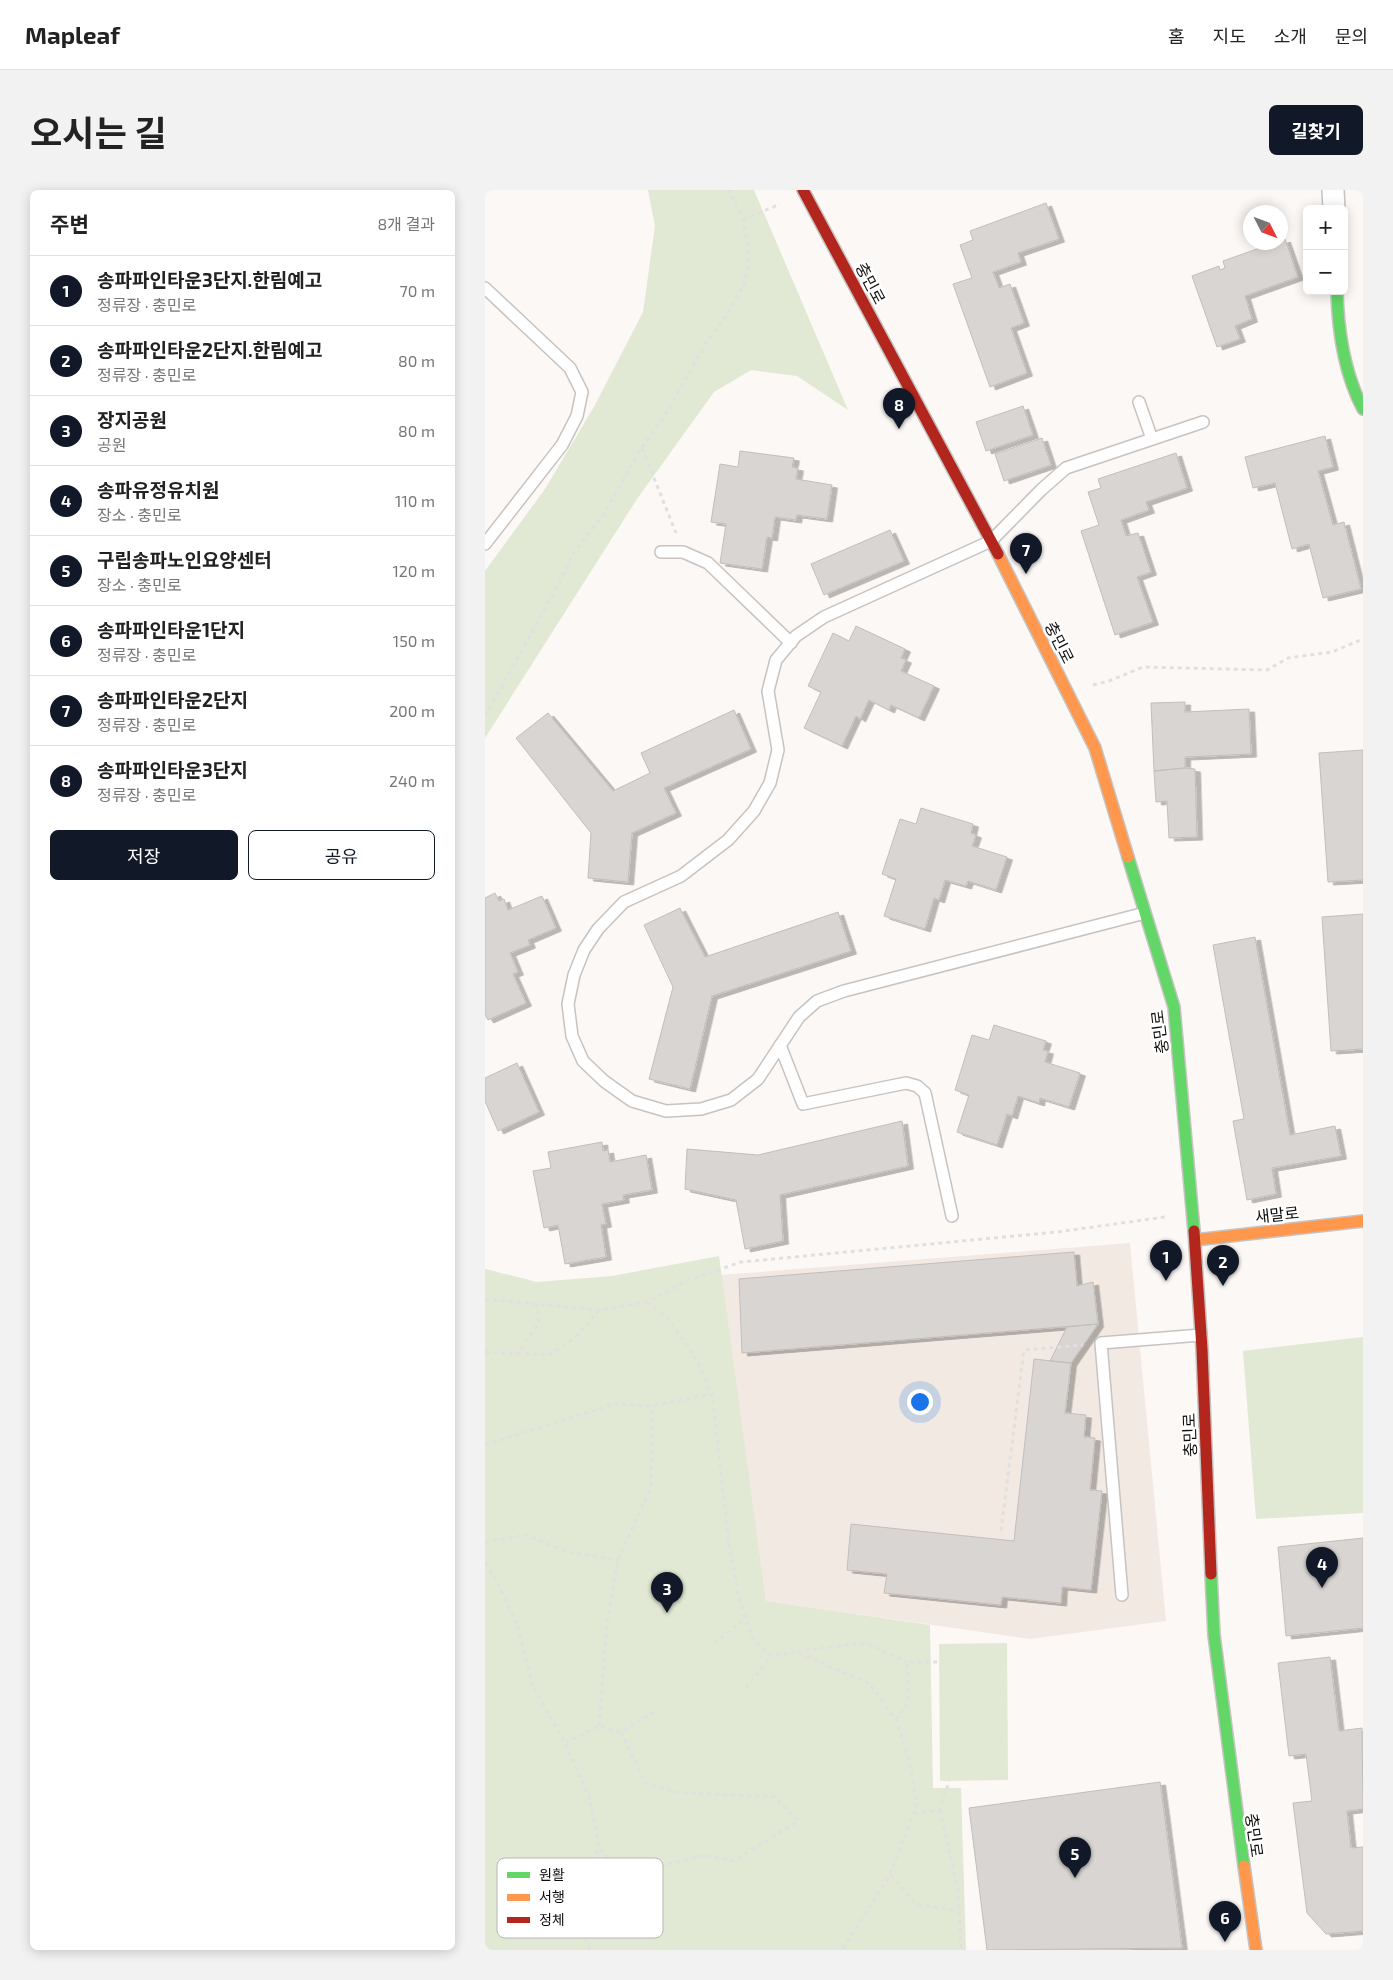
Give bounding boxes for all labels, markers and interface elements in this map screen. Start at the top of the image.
text: Mapleaf [25,20,120,49]
text: 홈 [1168,25,1185,47]
text: 지도 [1213,25,1246,47]
text: 소개 [1274,25,1307,47]
text: 문의 [1335,25,1368,47]
button: 길찾기 [1269,105,1363,155]
text: 오시는 길 [30,111,166,153]
north arrow [1243,205,1288,250]
map controls [1303,205,1348,295]
button: + [1303,205,1348,250]
text: 주변 [50,211,89,236]
text: 8개 결과 [378,214,435,233]
button: − [1303,250,1348,295]
street label: 충민로 [852,259,890,307]
text: 송파파인타운3단지.한림예고 [97,268,322,291]
text: 1 [63,281,69,300]
text: 70 m [400,281,435,300]
text: 정류장 · 충민로 [97,295,196,314]
text: 송파파인타운2단지.한림예고 [97,338,322,361]
text: 2 [61,351,71,370]
text: 80 m [398,351,435,370]
text: 정류장 · 충민로 [97,365,196,384]
pin: 8 [883,388,915,429]
text: 장지공원 [97,408,167,431]
text: 3 [61,421,71,440]
text: 80 m [398,421,435,440]
text: 공원 [97,435,126,454]
text: 송파유정유치원 [97,478,219,501]
text: 4 [61,491,71,510]
text: 110 m [395,491,435,510]
text: 장소 · 충민로 [97,505,182,524]
pin: 7 [1010,533,1042,574]
text: 구립송파노인요양센터 [97,548,272,571]
text: 5 [62,561,70,580]
text: 120 m [392,561,435,580]
text: 장소 · 충민로 [97,575,182,594]
text: 송파파인타운1단지 [97,618,245,641]
street label: 충민로 [1042,618,1079,666]
text: 6 [61,631,71,650]
text: 150 m [393,631,435,650]
text: 정류장 · 충민로 [97,645,196,664]
text: 송파파인타운2단지 [97,688,248,711]
text: 7 [62,701,70,720]
text: 200 m [389,701,435,720]
text: 정류장 · 충민로 [97,715,196,734]
text: 송파파인타운3단지 [97,758,248,781]
text: 8 [61,771,71,790]
text: 240 m [389,771,435,790]
text: 정류장 · 충민로 [97,785,196,804]
button: 저장 [50,830,238,880]
button: 공유 [248,830,435,880]
street label: 충민로 [1147,1009,1171,1055]
street label: 새말로 [1254,1202,1300,1226]
pin: 1 [1150,1240,1182,1281]
pin: 2 [1207,1245,1239,1286]
your location [907,1389,933,1415]
street label: 충민로 [1179,1412,1199,1457]
pin: 4 [1306,1547,1338,1588]
pin: 3 [651,1572,683,1613]
street label: 충민로 [1243,1812,1268,1858]
pin: 5 [1059,1837,1091,1878]
legend [497,1858,663,1938]
text: 원활 [539,1866,565,1883]
text: 서행 [539,1888,565,1905]
pin: 6 [1209,1901,1241,1942]
text: 정체 [539,1911,565,1928]

